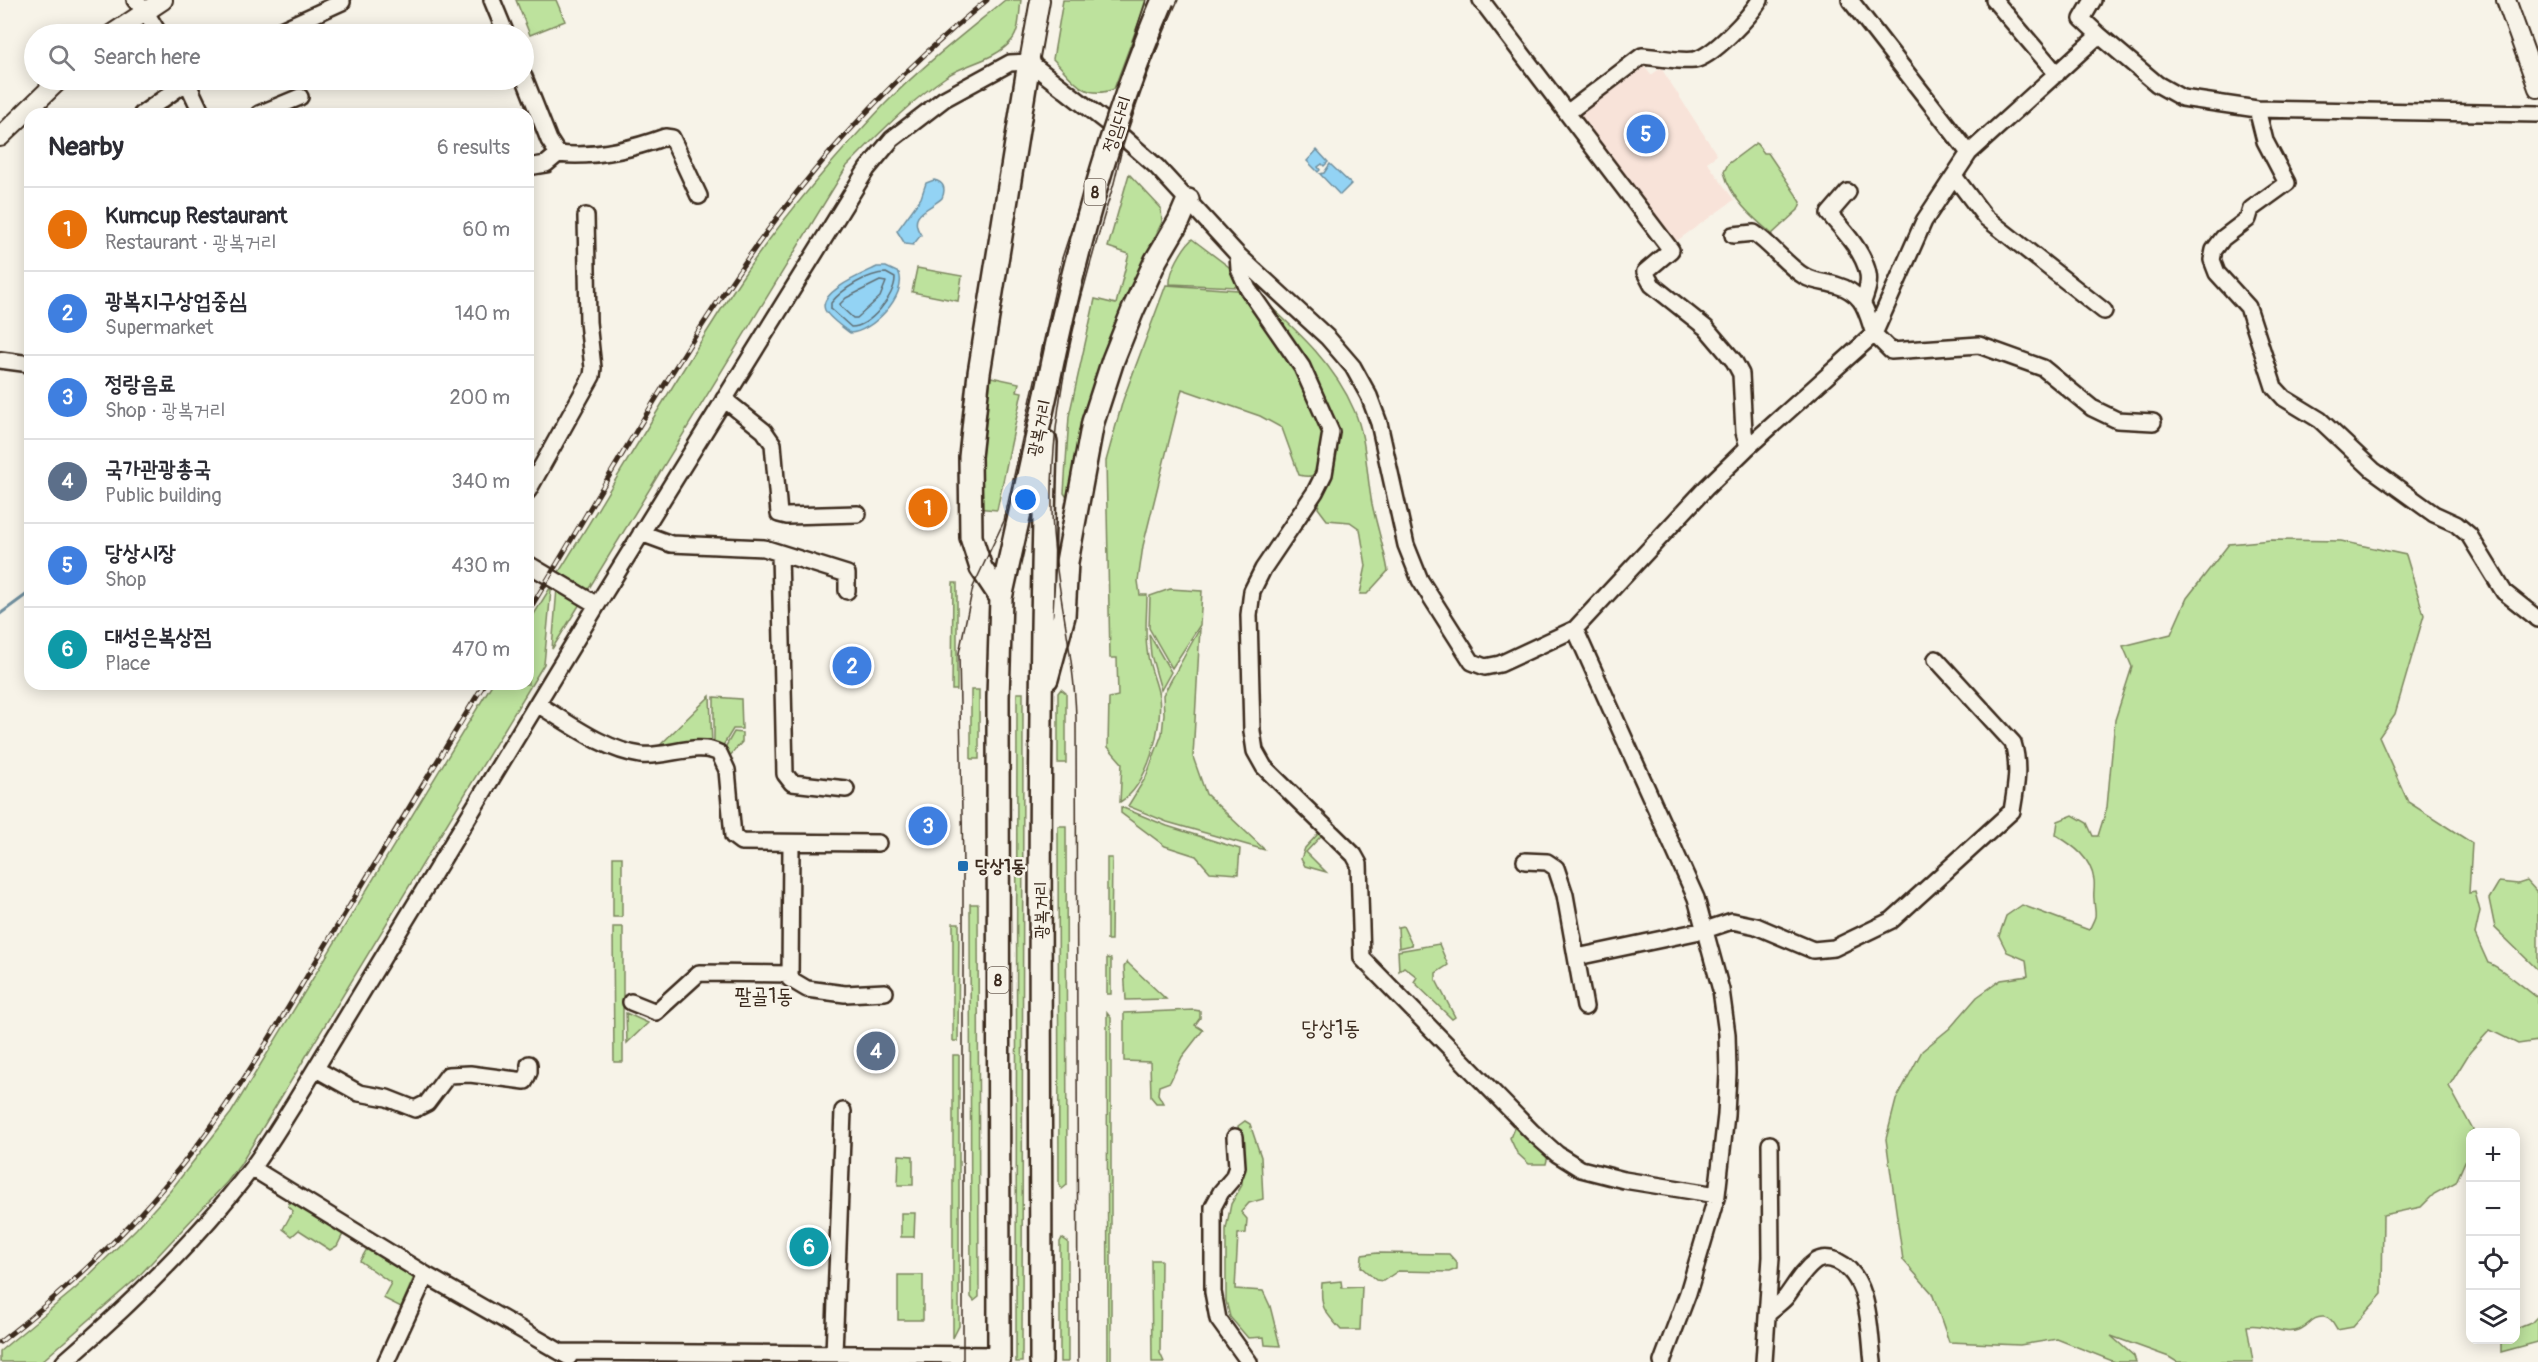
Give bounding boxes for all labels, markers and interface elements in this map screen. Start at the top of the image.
search box [24,24,534,90]
icon: search [45,41,78,74]
text: Search here [93,43,200,71]
street label: 정임다리 [1098,93,1137,155]
pin: 5 [1626,112,1666,156]
text: Nearby [48,131,124,163]
text: 6 results [437,135,510,160]
road number: 8 [1084,179,1106,205]
text: Kumcup Restaurant [105,202,287,230]
text: 1 [64,217,71,242]
text: 60 m [463,217,510,242]
text: Restaurant · 광복거리 [105,230,277,255]
text: 광복지구상업중심 [105,287,247,315]
text: 2 [62,301,73,326]
text: 140 m [455,301,510,326]
text: Supermarket [105,315,214,340]
text: 정랑음료 [105,370,176,398]
text: 3 [62,385,73,410]
text: 200 m [449,385,510,410]
street label: 광복거리 [1022,397,1057,459]
text: Shop · 광복거리 [105,398,226,423]
text: 국가관광총국 [105,455,211,483]
text: 4 [62,469,73,494]
text: 340 m [451,469,510,494]
text: Public building [105,483,221,508]
your location [1011,485,1040,514]
pin: 1 [908,486,948,530]
text: 당상시장 [105,539,176,567]
text: 5 [62,553,73,578]
text: 430 m [451,553,510,578]
text: Shop [105,567,146,592]
text: 대성은복상점 [105,623,211,651]
text: 6 [62,637,73,662]
text: 470 m [452,637,510,662]
pin: 2 [832,644,872,688]
text: Place [105,651,150,676]
pin: 3 [908,804,948,848]
place label: 당상1동 [975,855,1026,878]
marker: 당상1동 [956,859,970,873]
street label: 광복거리 [1030,881,1053,939]
road number: 8 [988,967,1008,993]
district label: 팔골1동 [735,983,793,1010]
district label: 당상1동 [1302,1015,1360,1042]
pin: 4 [856,1028,896,1074]
map controls [2466,1128,2520,1344]
button: + [2466,1128,2520,1182]
button: − [2466,1182,2520,1236]
pin: 6 [790,1224,828,1270]
button: locate [2466,1236,2520,1290]
button: layers [2466,1290,2520,1344]

